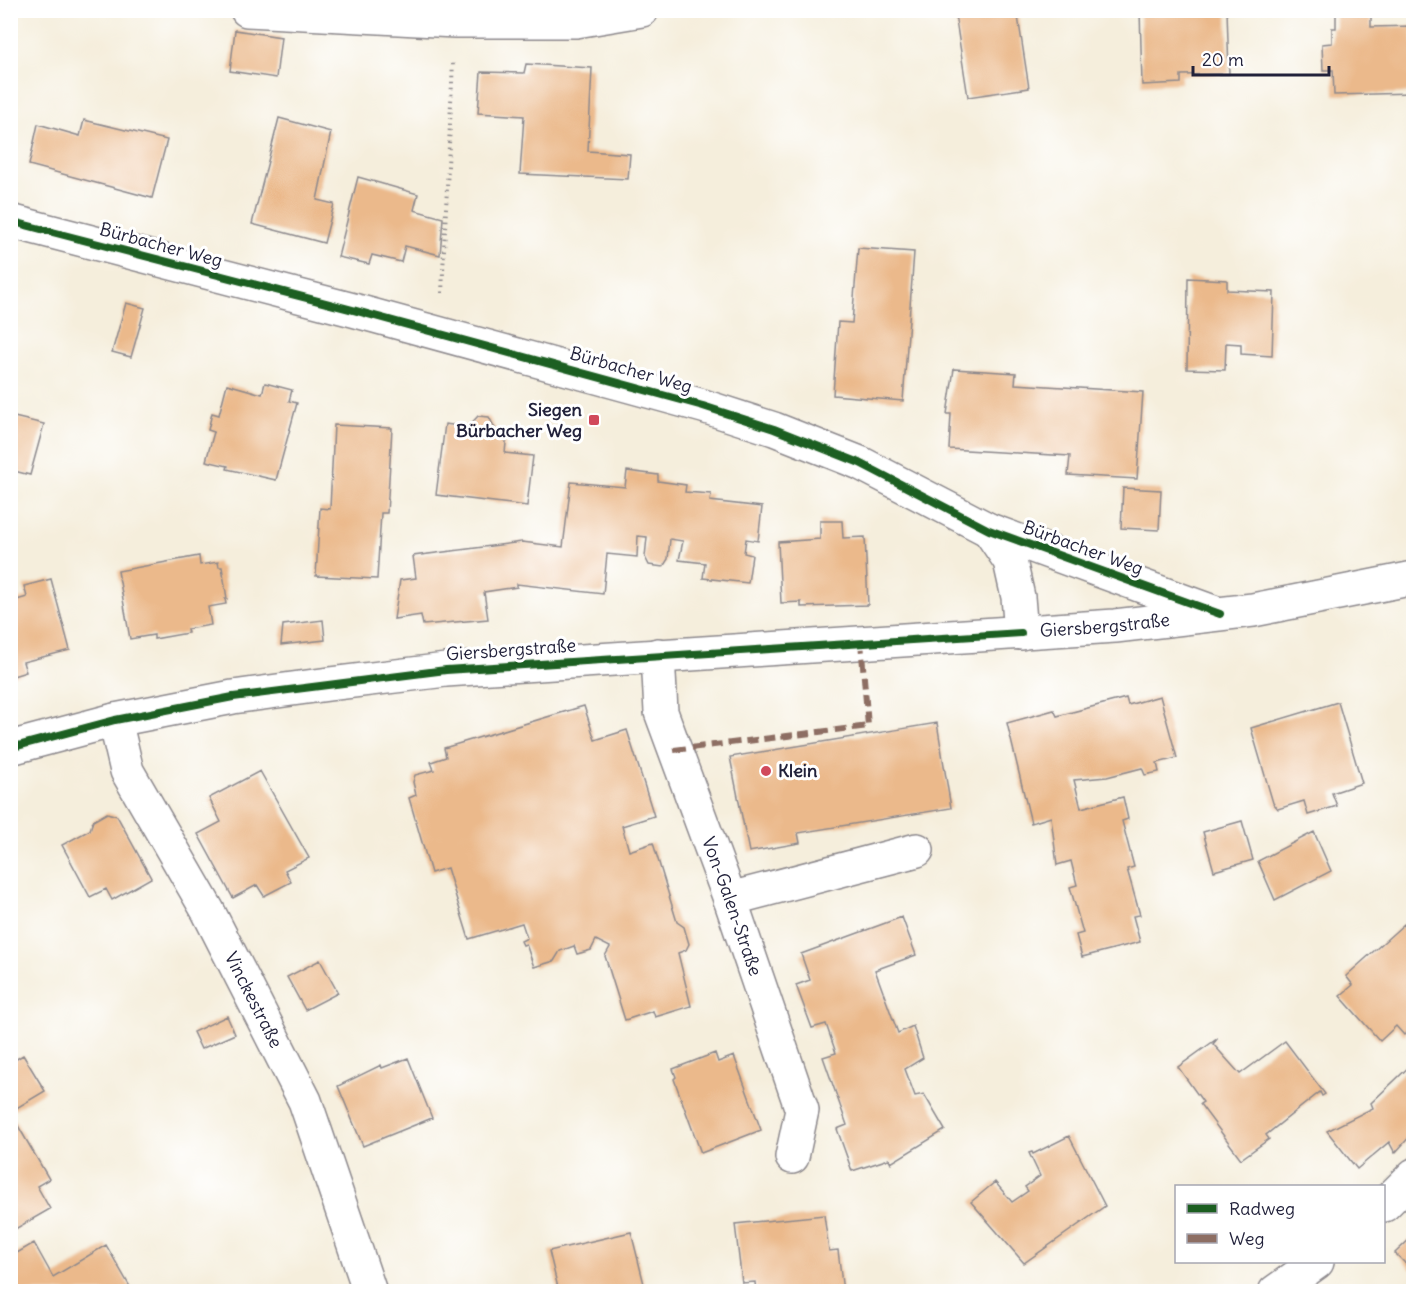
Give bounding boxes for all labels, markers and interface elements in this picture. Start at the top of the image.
scale bar [1193,39,1330,77]
text: 20 m [1202,48,1244,71]
street label: Bürbacher Weg [97,217,225,272]
street label: Bürbacher Weg [567,341,695,398]
place label: Siegen Bürbacher Weg [456,398,583,442]
marker: Siegen Bürbacher Weg [587,413,601,427]
street label: Bürbacher Weg [1020,515,1146,580]
street label: Giersbergstraße [1039,608,1171,642]
street label: Giersbergstraße [445,633,577,666]
place label: Klein [778,759,818,782]
marker: Klein [759,764,773,778]
street label: Von-Galen-Straße [697,834,767,979]
street label: Vinckestraße [220,948,288,1052]
legend [1175,1185,1385,1263]
text: Radweg [1229,1197,1295,1220]
text: Weg [1229,1227,1264,1250]

